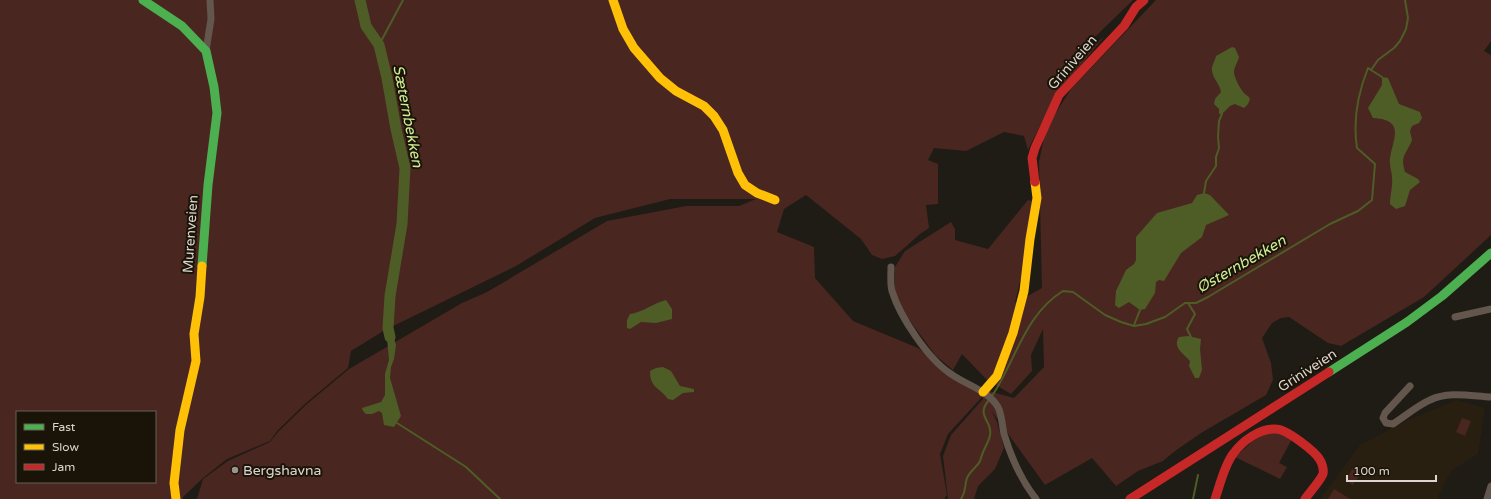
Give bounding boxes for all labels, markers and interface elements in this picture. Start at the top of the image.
street label: Griniveien [1044,32,1101,93]
water label: Sæternbekken [389,63,427,169]
street label: Murenveien [179,194,202,274]
water label: Østernbekken [1193,231,1290,297]
street label: Griniveien [1275,345,1340,396]
legend [16,411,156,483]
text: Fast [52,420,76,434]
text: Slow [52,440,79,454]
scale bar [1347,457,1436,483]
text: Jam [52,460,75,474]
place label: Bergshavna [243,462,321,479]
text: 100 m [1353,464,1390,478]
marker: Bergshavna [230,465,240,475]

